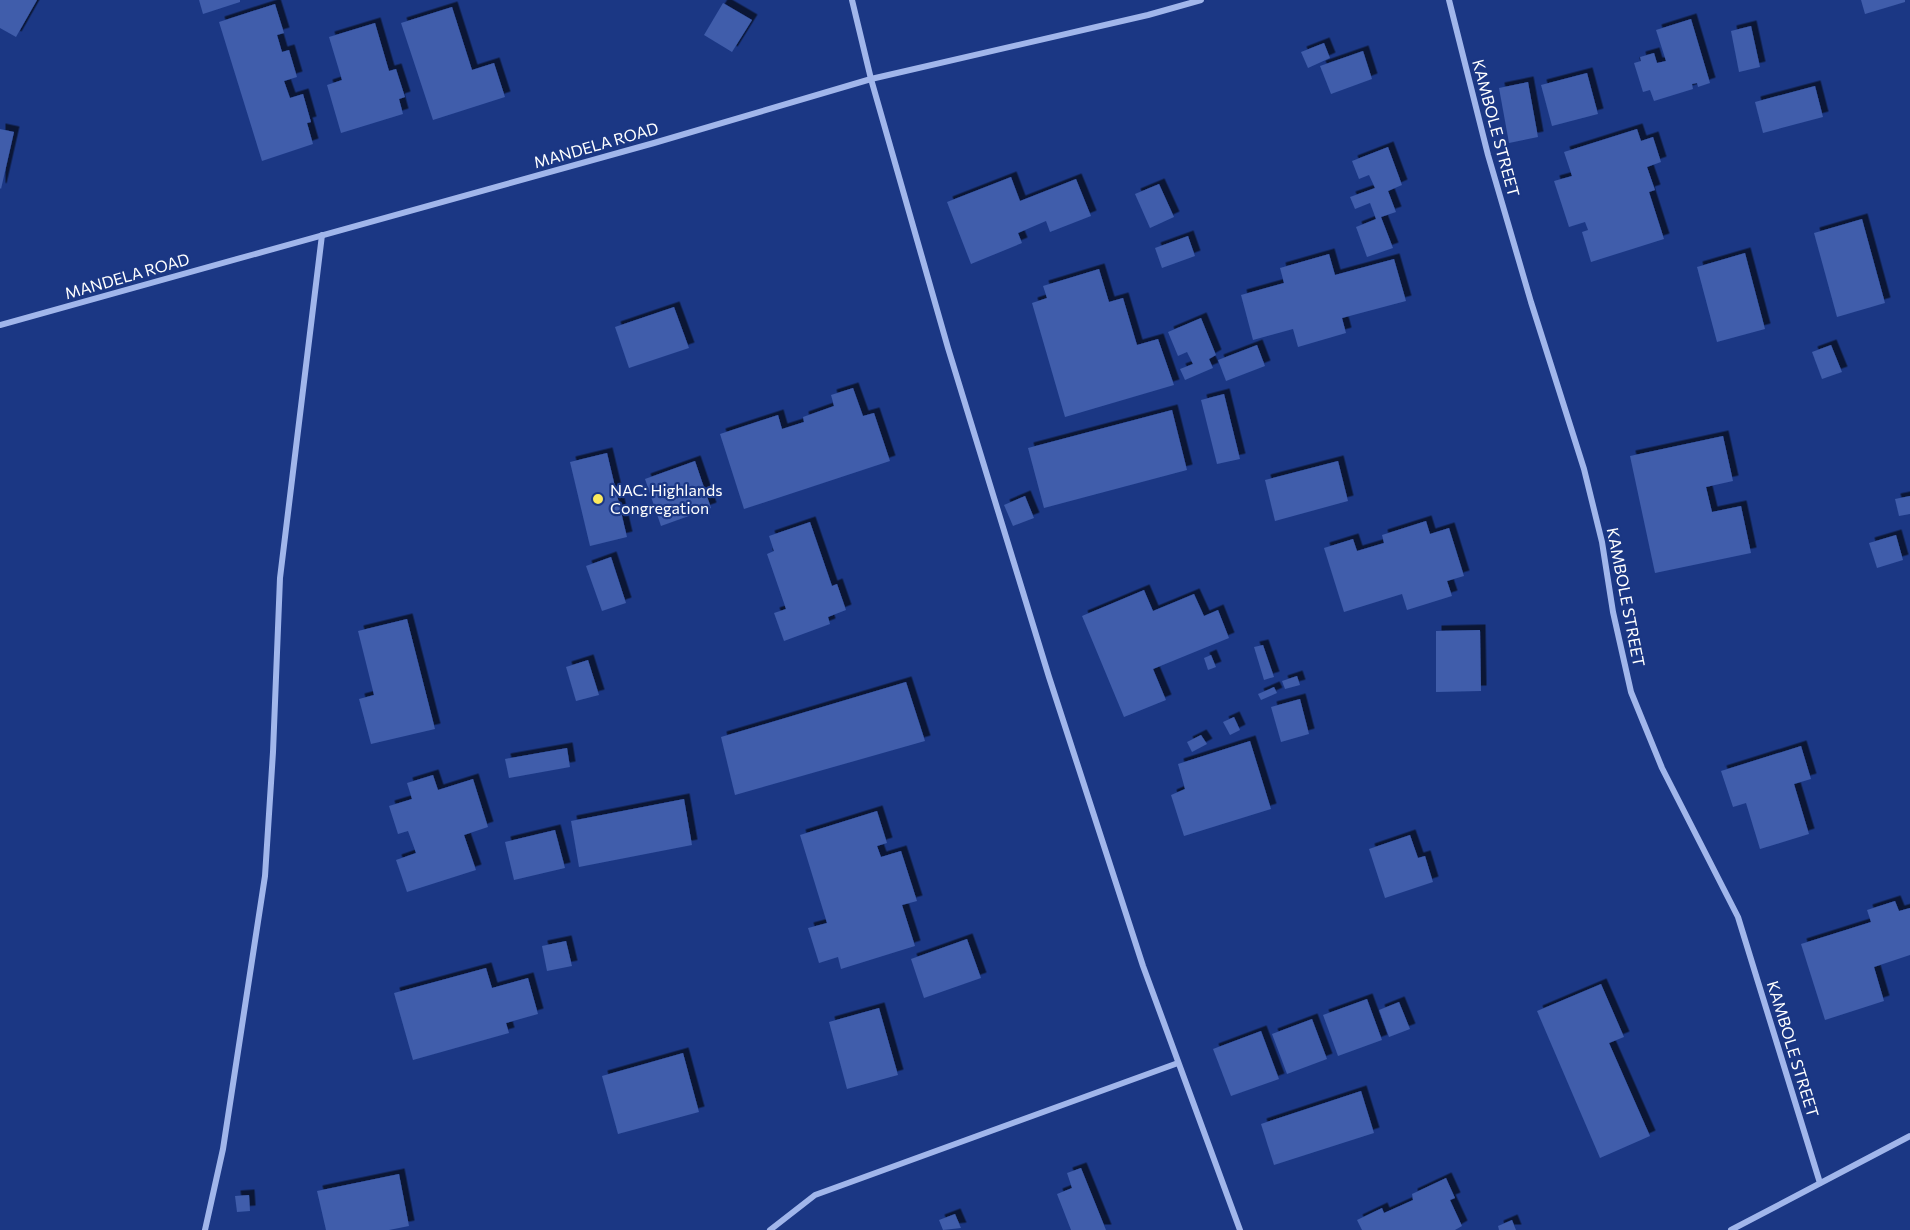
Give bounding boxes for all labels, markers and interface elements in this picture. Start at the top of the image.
street label: KAMBOLE STREET [1469,57,1524,199]
street label: MANDELA ROAD [531,118,660,171]
street label: MANDELA ROAD [62,249,191,302]
place label: NAC: Highlands Congregation [610,480,723,517]
marker: NAC: Highlands Congregation [591,492,605,506]
street label: KAMBOLE STREET [1604,526,1649,668]
street label: KAMBOLE STREET [1764,978,1823,1119]

